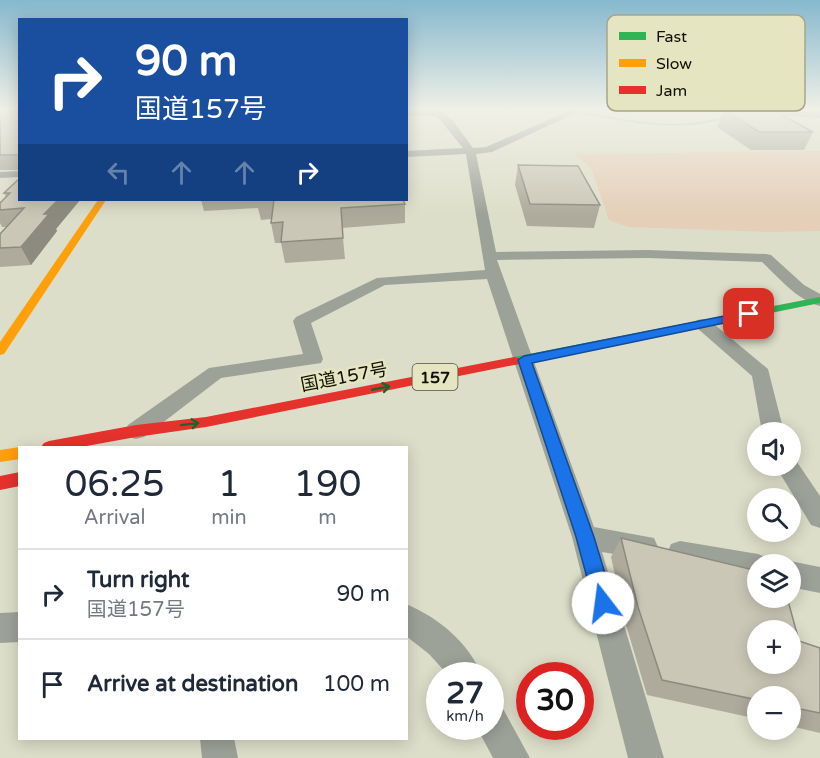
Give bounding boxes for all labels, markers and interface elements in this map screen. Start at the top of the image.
legend [607,15,805,111]
text: Fast [656,27,687,47]
text: 90 m [135,36,237,87]
icon: right [36,42,114,120]
text: Slow [656,54,692,74]
text: Jam [656,81,687,101]
text: 国道157号 [135,93,267,126]
icon: left [102,156,135,189]
icon: ahead [165,156,198,189]
icon: ahead [228,156,261,189]
icon: right [291,156,324,189]
pin [723,288,774,339]
icon: arrive [732,297,765,330]
street label: 国道157号 [299,358,389,396]
road number: 157 [412,364,458,390]
one-way arrow [371,382,391,393]
one-way arrow [179,418,199,429]
map controls [747,422,801,740]
button: sound [747,422,801,476]
text: 06:25 [65,463,165,506]
text: 1 [218,463,240,506]
text: 190 [293,463,361,506]
button: search [747,488,801,542]
text: Arrival [84,506,146,530]
text: min [211,506,247,530]
text: m [318,506,337,530]
button: layers [747,554,801,608]
text: Turn right [87,567,189,593]
position arrow [571,571,635,635]
icon: right [36,578,69,611]
text: 90 m [336,581,390,607]
text: 国道157号 [87,598,185,622]
button: + [747,620,801,674]
speed limit sign: 30 [516,662,594,740]
icon: arrive [36,668,69,701]
text: Arrive at destination [87,671,298,697]
text: 100 m [323,671,390,697]
text: 27 [446,675,484,712]
button: − [747,686,801,740]
text: km/h [446,707,484,725]

